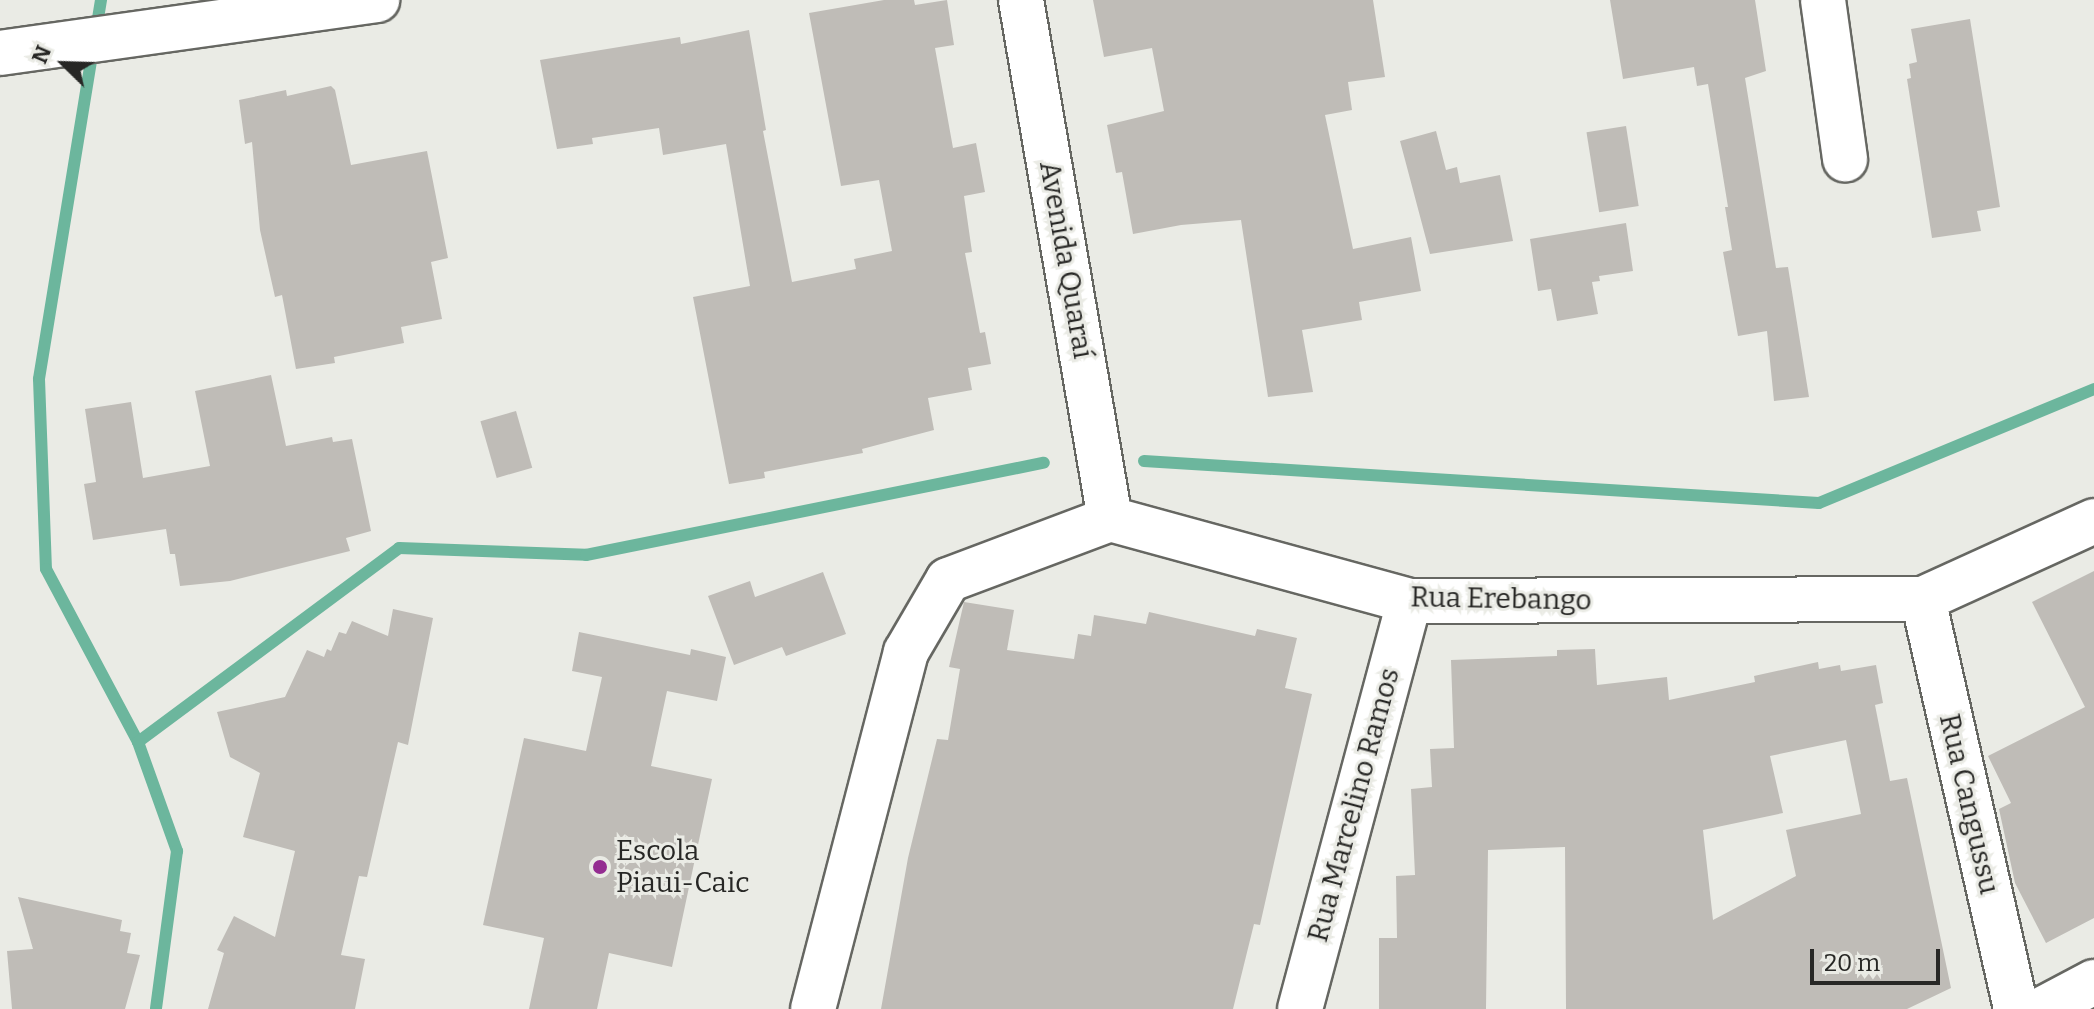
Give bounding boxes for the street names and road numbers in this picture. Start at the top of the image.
street label: Avenida Quaraí [1032,159,1100,361]
street label: Rua Erebango [1410,581,1592,617]
street label: Rua Marcelino Ramos [1301,664,1407,946]
street label: Rua Cangussu [1932,711,2006,897]

